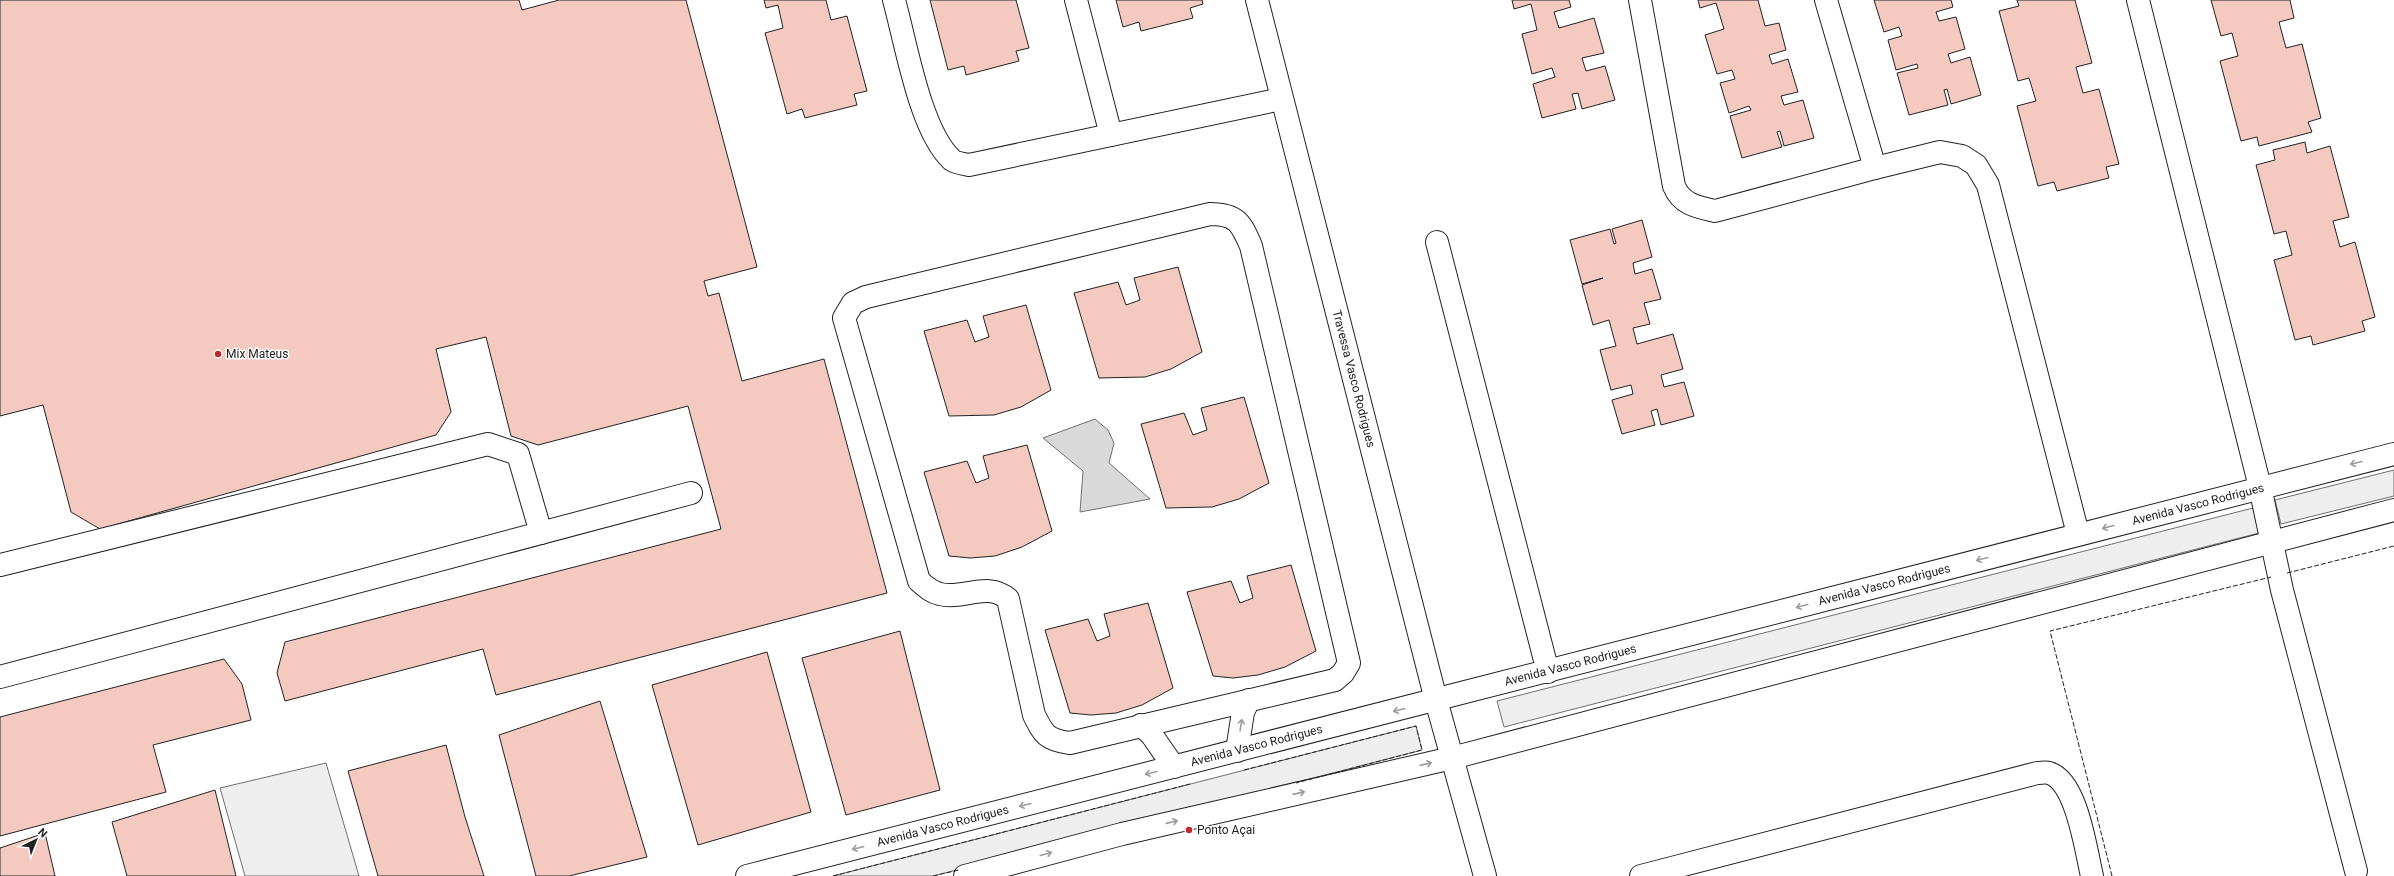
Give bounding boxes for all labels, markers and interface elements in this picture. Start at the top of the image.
street label: Travessa Vasco Rodrigues [1330,309,1378,449]
place label: Mix Mateus [226,347,288,361]
marker: Mix Mateus [213,349,223,359]
one-way arrow [2350,460,2363,467]
street label: Avenida Vasco Rodrigues [2131,481,2266,528]
one-way arrow [2102,523,2115,531]
one-way arrow [1976,556,1989,563]
street label: Avenida Vasco Rodrigues [1817,561,1952,608]
one-way arrow [1796,602,1809,610]
street label: Avenida Vasco Rodrigues [1503,641,1638,689]
one-way arrow [1392,707,1405,714]
one-way arrow [1237,719,1245,732]
street label: Avenida Vasco Rodrigues [1189,722,1324,769]
one-way arrow [1419,759,1432,767]
one-way arrow [1144,770,1157,777]
one-way arrow [1292,789,1305,797]
street label: Avenida Vasco Rodrigues [875,802,1010,849]
one-way arrow [1018,802,1031,809]
one-way arrow [1165,818,1178,826]
north arrow [16,820,56,860]
place label: Ponto Açai [1197,823,1255,837]
marker: Ponto Açai [1184,825,1194,835]
text: N [35,826,50,841]
one-way arrow [852,844,865,852]
one-way arrow [1040,850,1053,858]

